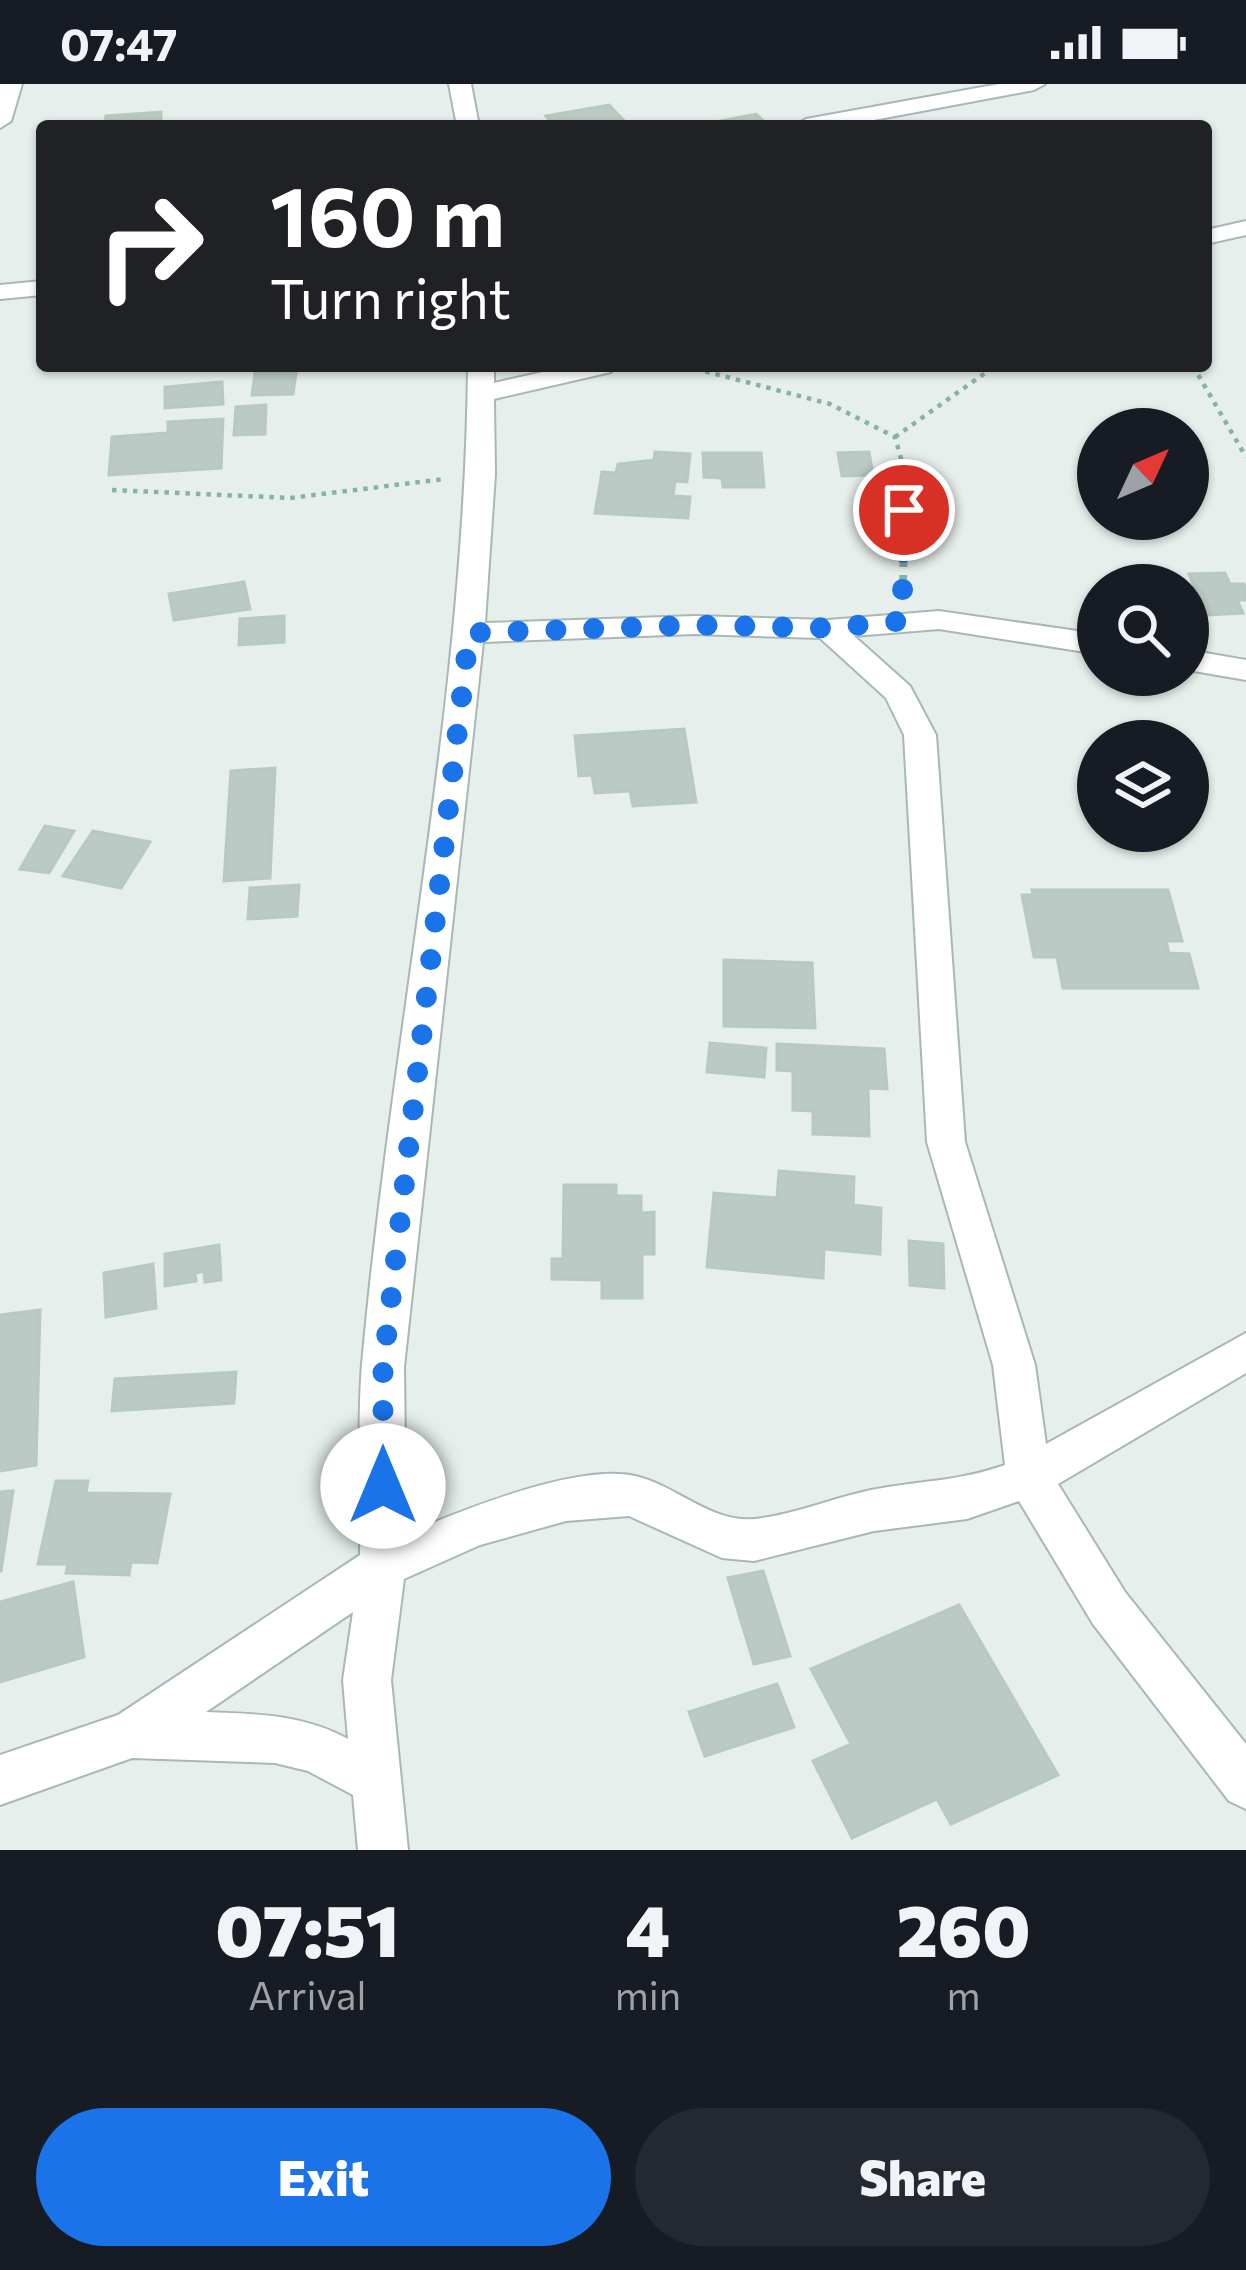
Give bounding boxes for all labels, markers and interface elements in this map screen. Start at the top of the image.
text: 07:47 [60,15,178,70]
text: 160 m [270,162,505,264]
icon: right [72,168,228,324]
text: Turn right [270,264,511,330]
north arrow [1077,408,1209,540]
map controls [1077,408,1209,852]
pin [853,459,955,561]
icon: arrive [871,477,937,543]
button: search [1077,564,1209,696]
button: layers [1077,720,1209,852]
position arrow [320,1423,446,1549]
text: 07:51 [215,1884,399,1972]
text: 4 [626,1884,670,1972]
text: 260 [896,1884,1031,1972]
text: Arrival [248,1970,366,2018]
text: min [615,1970,681,2018]
text: m [947,1970,981,2018]
button: Exit [36,2108,611,2246]
button: Share [635,2108,1210,2246]

